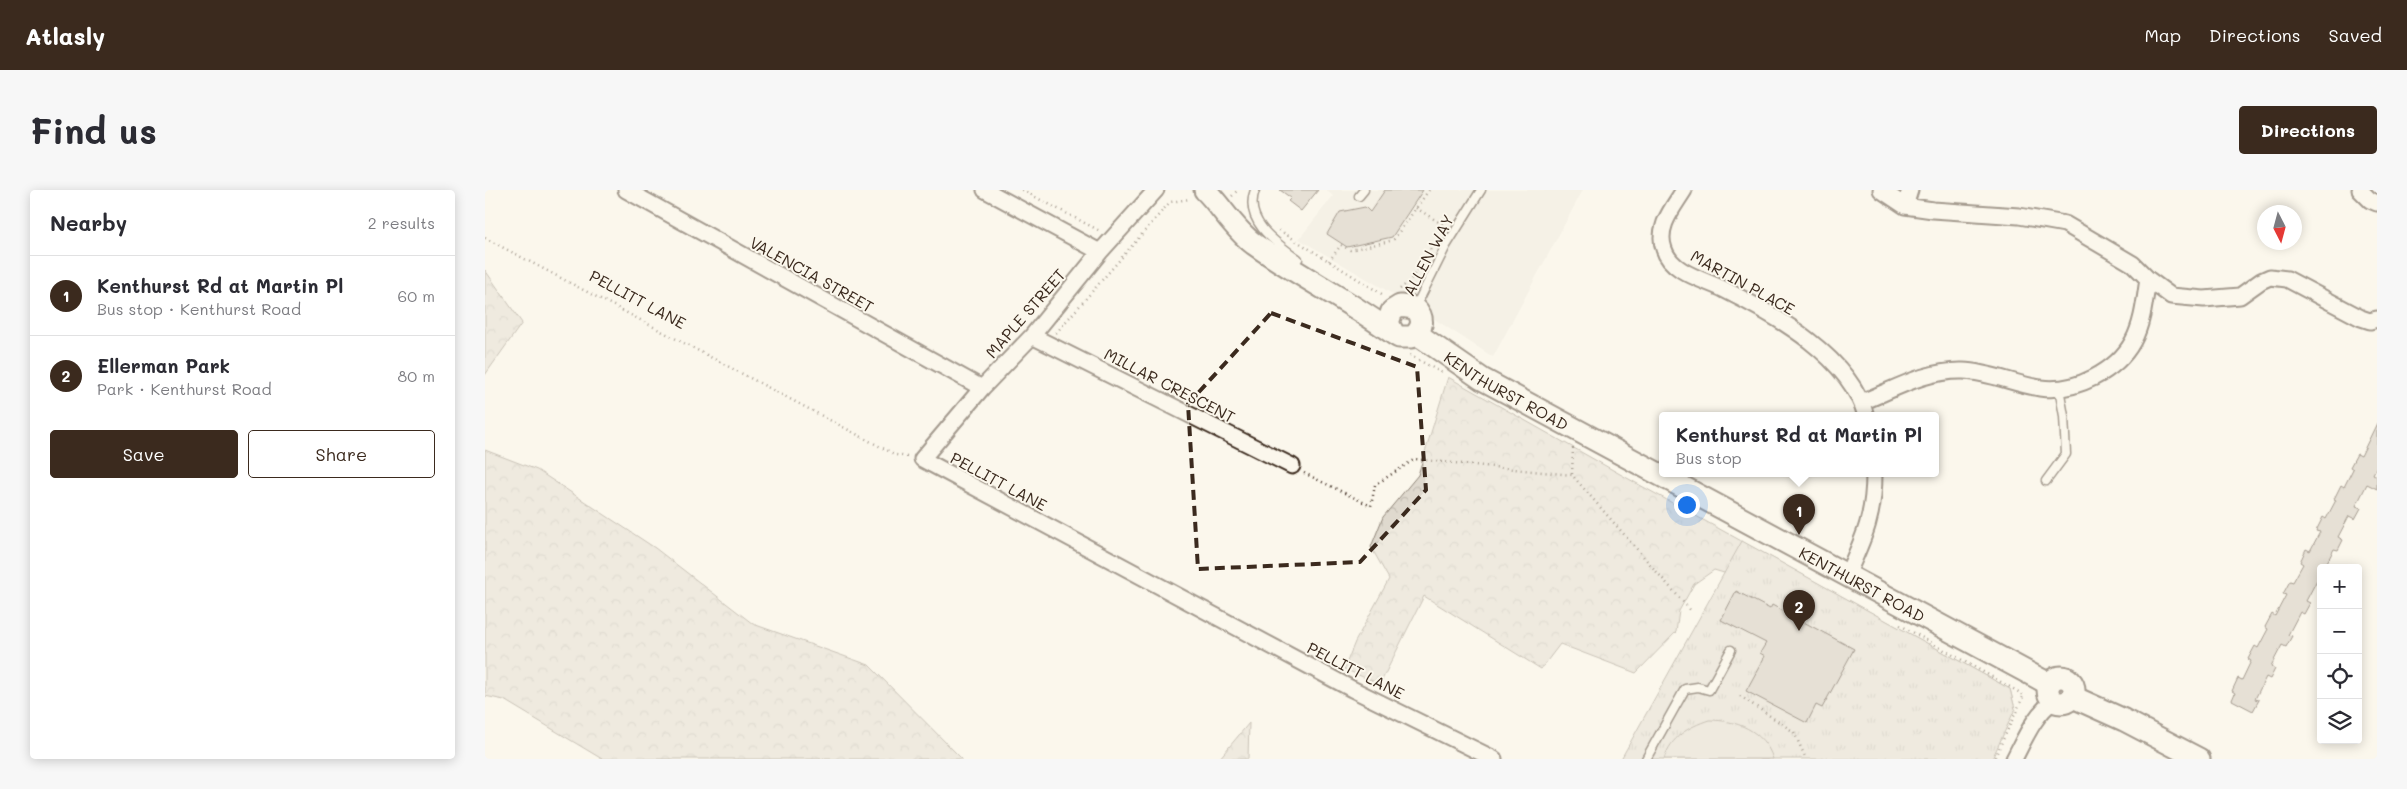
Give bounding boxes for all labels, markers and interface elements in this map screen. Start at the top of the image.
text: Atlasly [25,20,105,51]
text: Map [2144,23,2181,47]
text: Directions [2209,23,2301,47]
text: Saved [2329,23,2382,47]
button: Directions [2239,106,2377,154]
text: Find us [30,107,157,153]
north arrow [2257,205,2302,250]
text: Nearby [50,209,127,236]
street label: ALLEN WAY [1398,211,1458,299]
text: 2 results [368,212,435,233]
street label: VALENCIA STREET [746,231,878,317]
street label: MARTIN PLACE [1687,245,1799,319]
street label: MAPLE STREET [980,264,1070,362]
street label: PELLITT LANE [586,265,690,333]
text: Kenthurst Rd at Martin Pl [97,273,343,298]
text: 1 [62,285,70,306]
text: 60 m [398,285,435,306]
text: Bus stop · Kenthurst Road [97,298,301,319]
street label: MILLAR CRESCENT [1101,343,1239,427]
street label: KENTHURST ROAD [1441,346,1572,434]
text: Ellerman Park [97,353,230,378]
text: 2 [62,365,70,386]
text: 80 m [398,365,435,386]
text: Park · Kenthurst Road [97,378,272,399]
popup [1659,412,1939,477]
text: Kenthurst Rd at Martin Pl [1676,422,1922,447]
button: Save [50,430,238,478]
button: Share [248,430,435,478]
street label: PELLITT LANE [947,447,1051,515]
text: Bus stop [1676,447,1742,468]
your location [1674,492,1700,518]
pin: 1 [1783,494,1815,535]
street label: KENTHURST ROAD [1796,541,1929,626]
map controls [2317,564,2362,744]
button: + [2317,564,2362,609]
pin: 2 [1783,590,1815,631]
button: − [2317,609,2362,654]
street label: PELLITT LANE [1304,637,1408,703]
button: locate [2317,654,2362,699]
button: layers [2317,699,2362,744]

